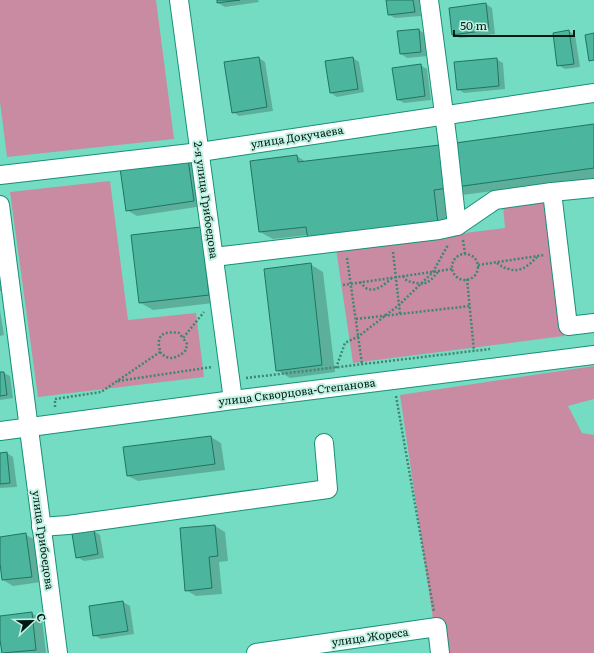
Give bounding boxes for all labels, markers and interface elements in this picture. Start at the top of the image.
scale bar [454,12,574,38]
text: 50 m [460,16,487,34]
street label: улица Докучаева [249,121,344,151]
street label: 2-я улица Грибоедова [191,140,223,260]
street label: улица Скворцова-Степанова [217,373,376,409]
street label: улица Грибоедова [29,489,59,591]
north arrow [12,601,52,641]
text: С [33,610,51,624]
street label: улица Жореса [330,623,409,649]

